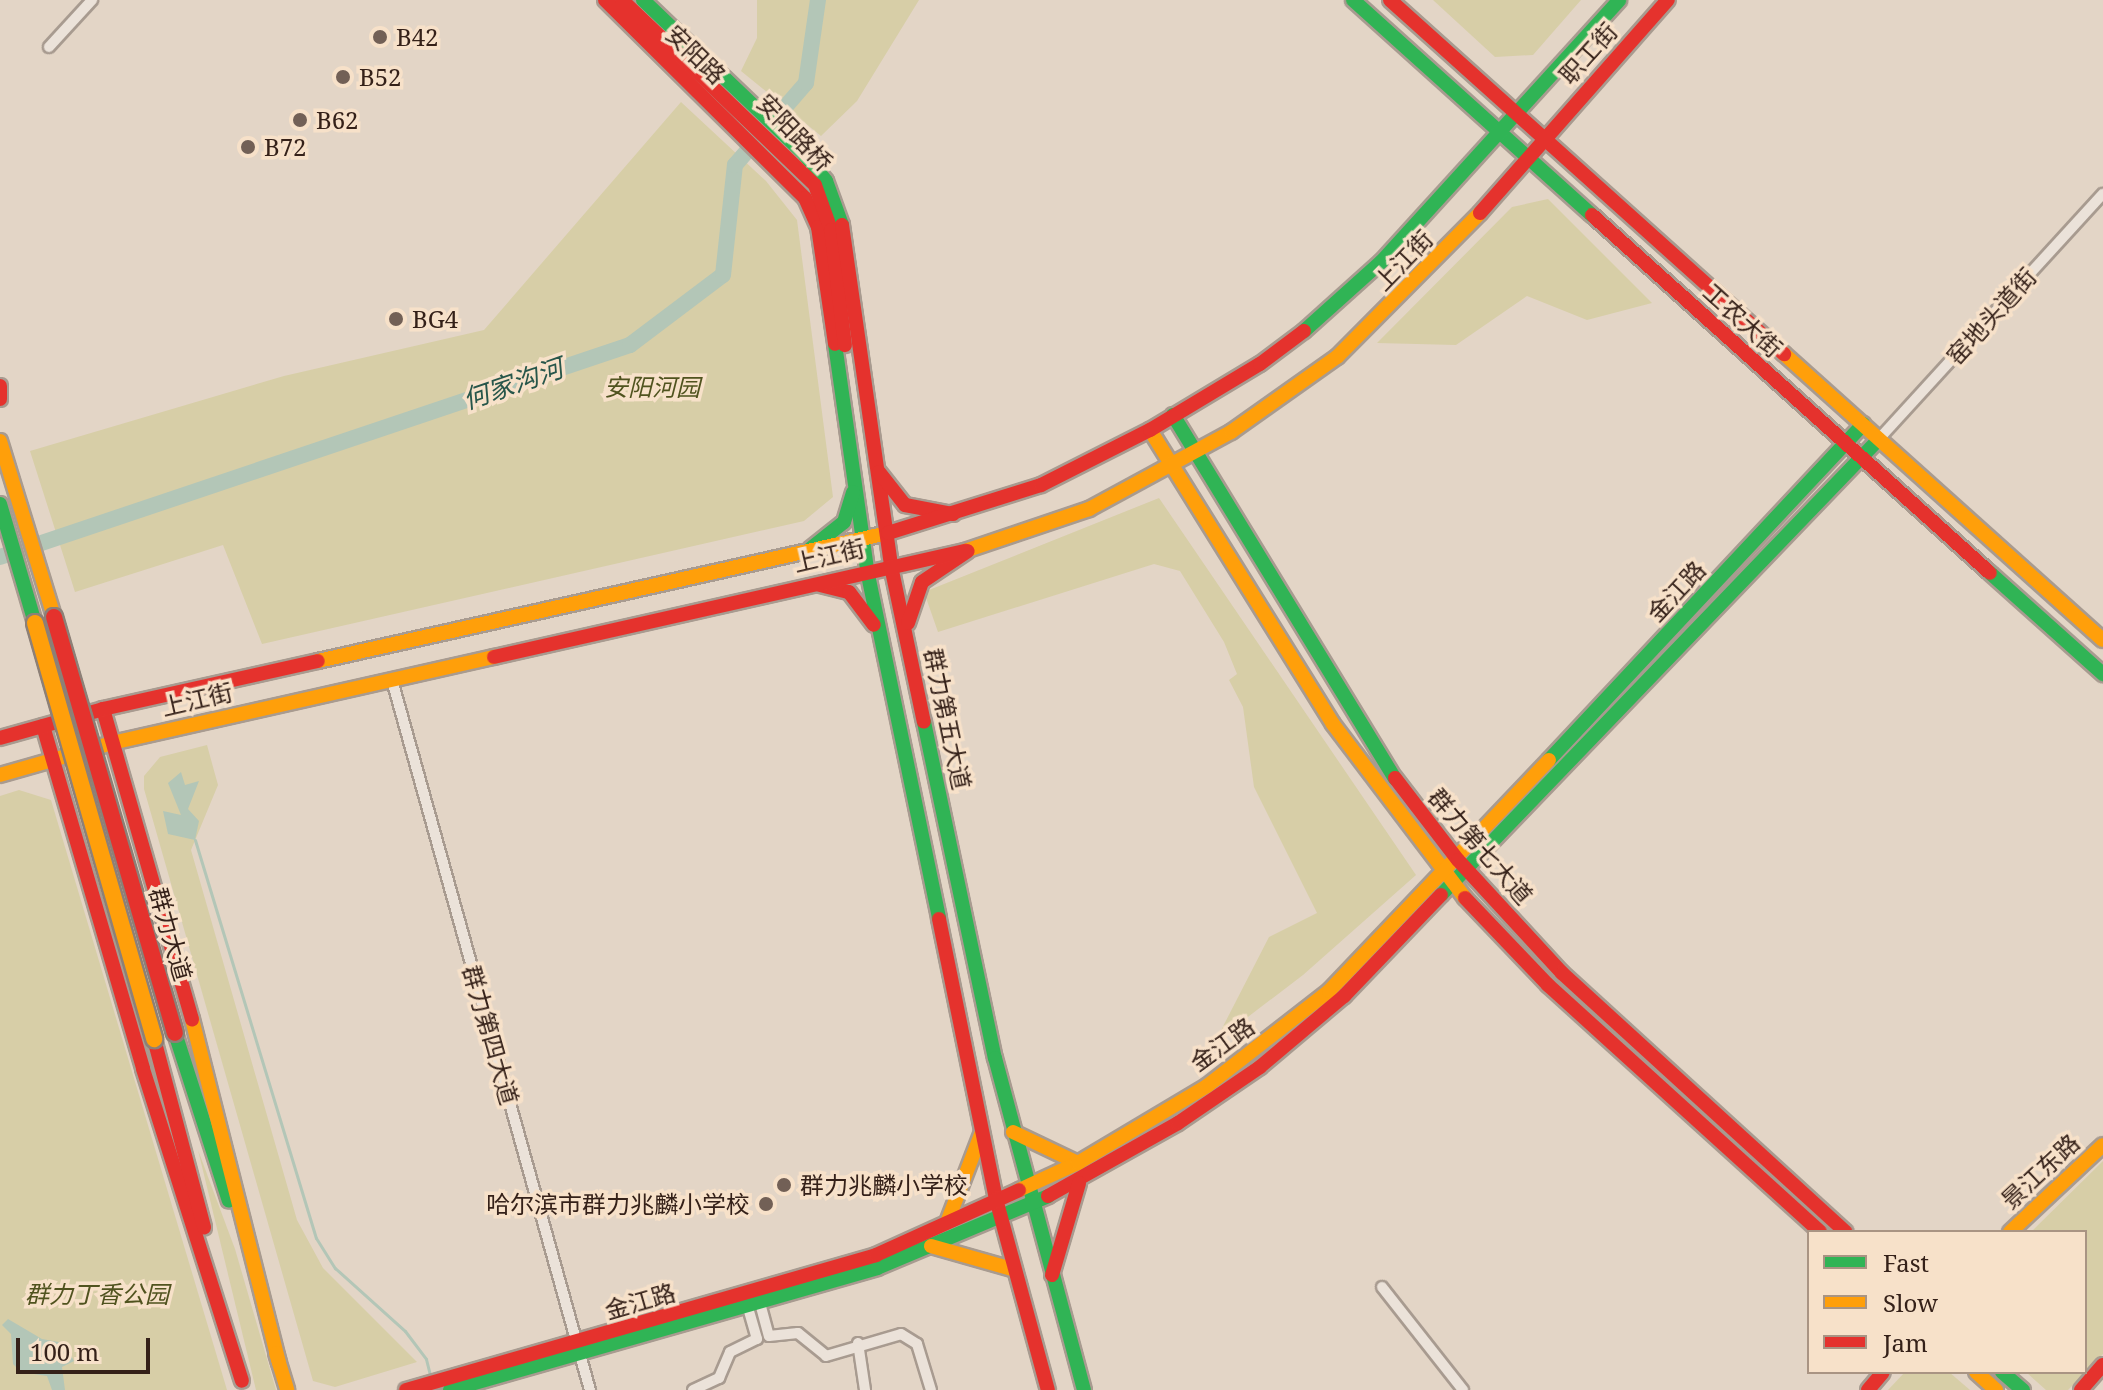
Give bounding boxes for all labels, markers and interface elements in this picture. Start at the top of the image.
street label: 职工街 [1553,17,1623,89]
street label: 安阳路 [660,19,732,89]
place label: B42 [396,23,439,51]
marker: B42 [371,28,389,46]
place label: B52 [359,63,402,91]
marker: B52 [334,68,352,86]
street label: 安阳路桥 [751,87,839,177]
place label: B62 [316,106,359,134]
marker: B62 [291,111,309,129]
place label: B72 [264,133,307,161]
marker: B72 [239,138,257,156]
street label: 上江街 [1368,224,1438,296]
street label: 窑地头道街 [1940,262,2042,370]
street label: 工农大街 [1698,277,1788,363]
place label: BG4 [412,305,458,333]
marker: BG4 [387,310,405,328]
water label: 何家沟河 [459,352,567,416]
park label: 安阳河园 [604,373,700,401]
street label: 上江街 [791,533,867,577]
street label: 金江路 [1641,555,1711,627]
street label: 群力第五大道 [919,646,977,792]
street label: 上江街 [159,677,235,721]
street label: 群力第七大道 [1423,782,1539,910]
street label: 群力大道 [144,884,198,984]
street label: 群力第四大道 [457,962,525,1108]
street label: 金江路 [1184,1011,1260,1077]
street label: 景江东路 [1995,1128,2085,1214]
place label: 群力兆麟小学校 [800,1171,968,1199]
marker: 群力兆麟小学校 [775,1176,793,1194]
place label: 哈尔滨市群力兆麟小学校 [486,1190,750,1218]
marker: 哈尔滨市群力兆麟小学校 [757,1195,775,1213]
legend [1807,1230,2087,1374]
text: Fast [1883,1246,1929,1279]
street label: 金江路 [601,1277,679,1325]
park label: 群力丁香公园 [25,1280,169,1308]
text: Slow [1883,1286,1938,1319]
scale bar [20,1322,154,1372]
text: Jam [1883,1326,1928,1359]
text: 100 m [30,1335,99,1368]

